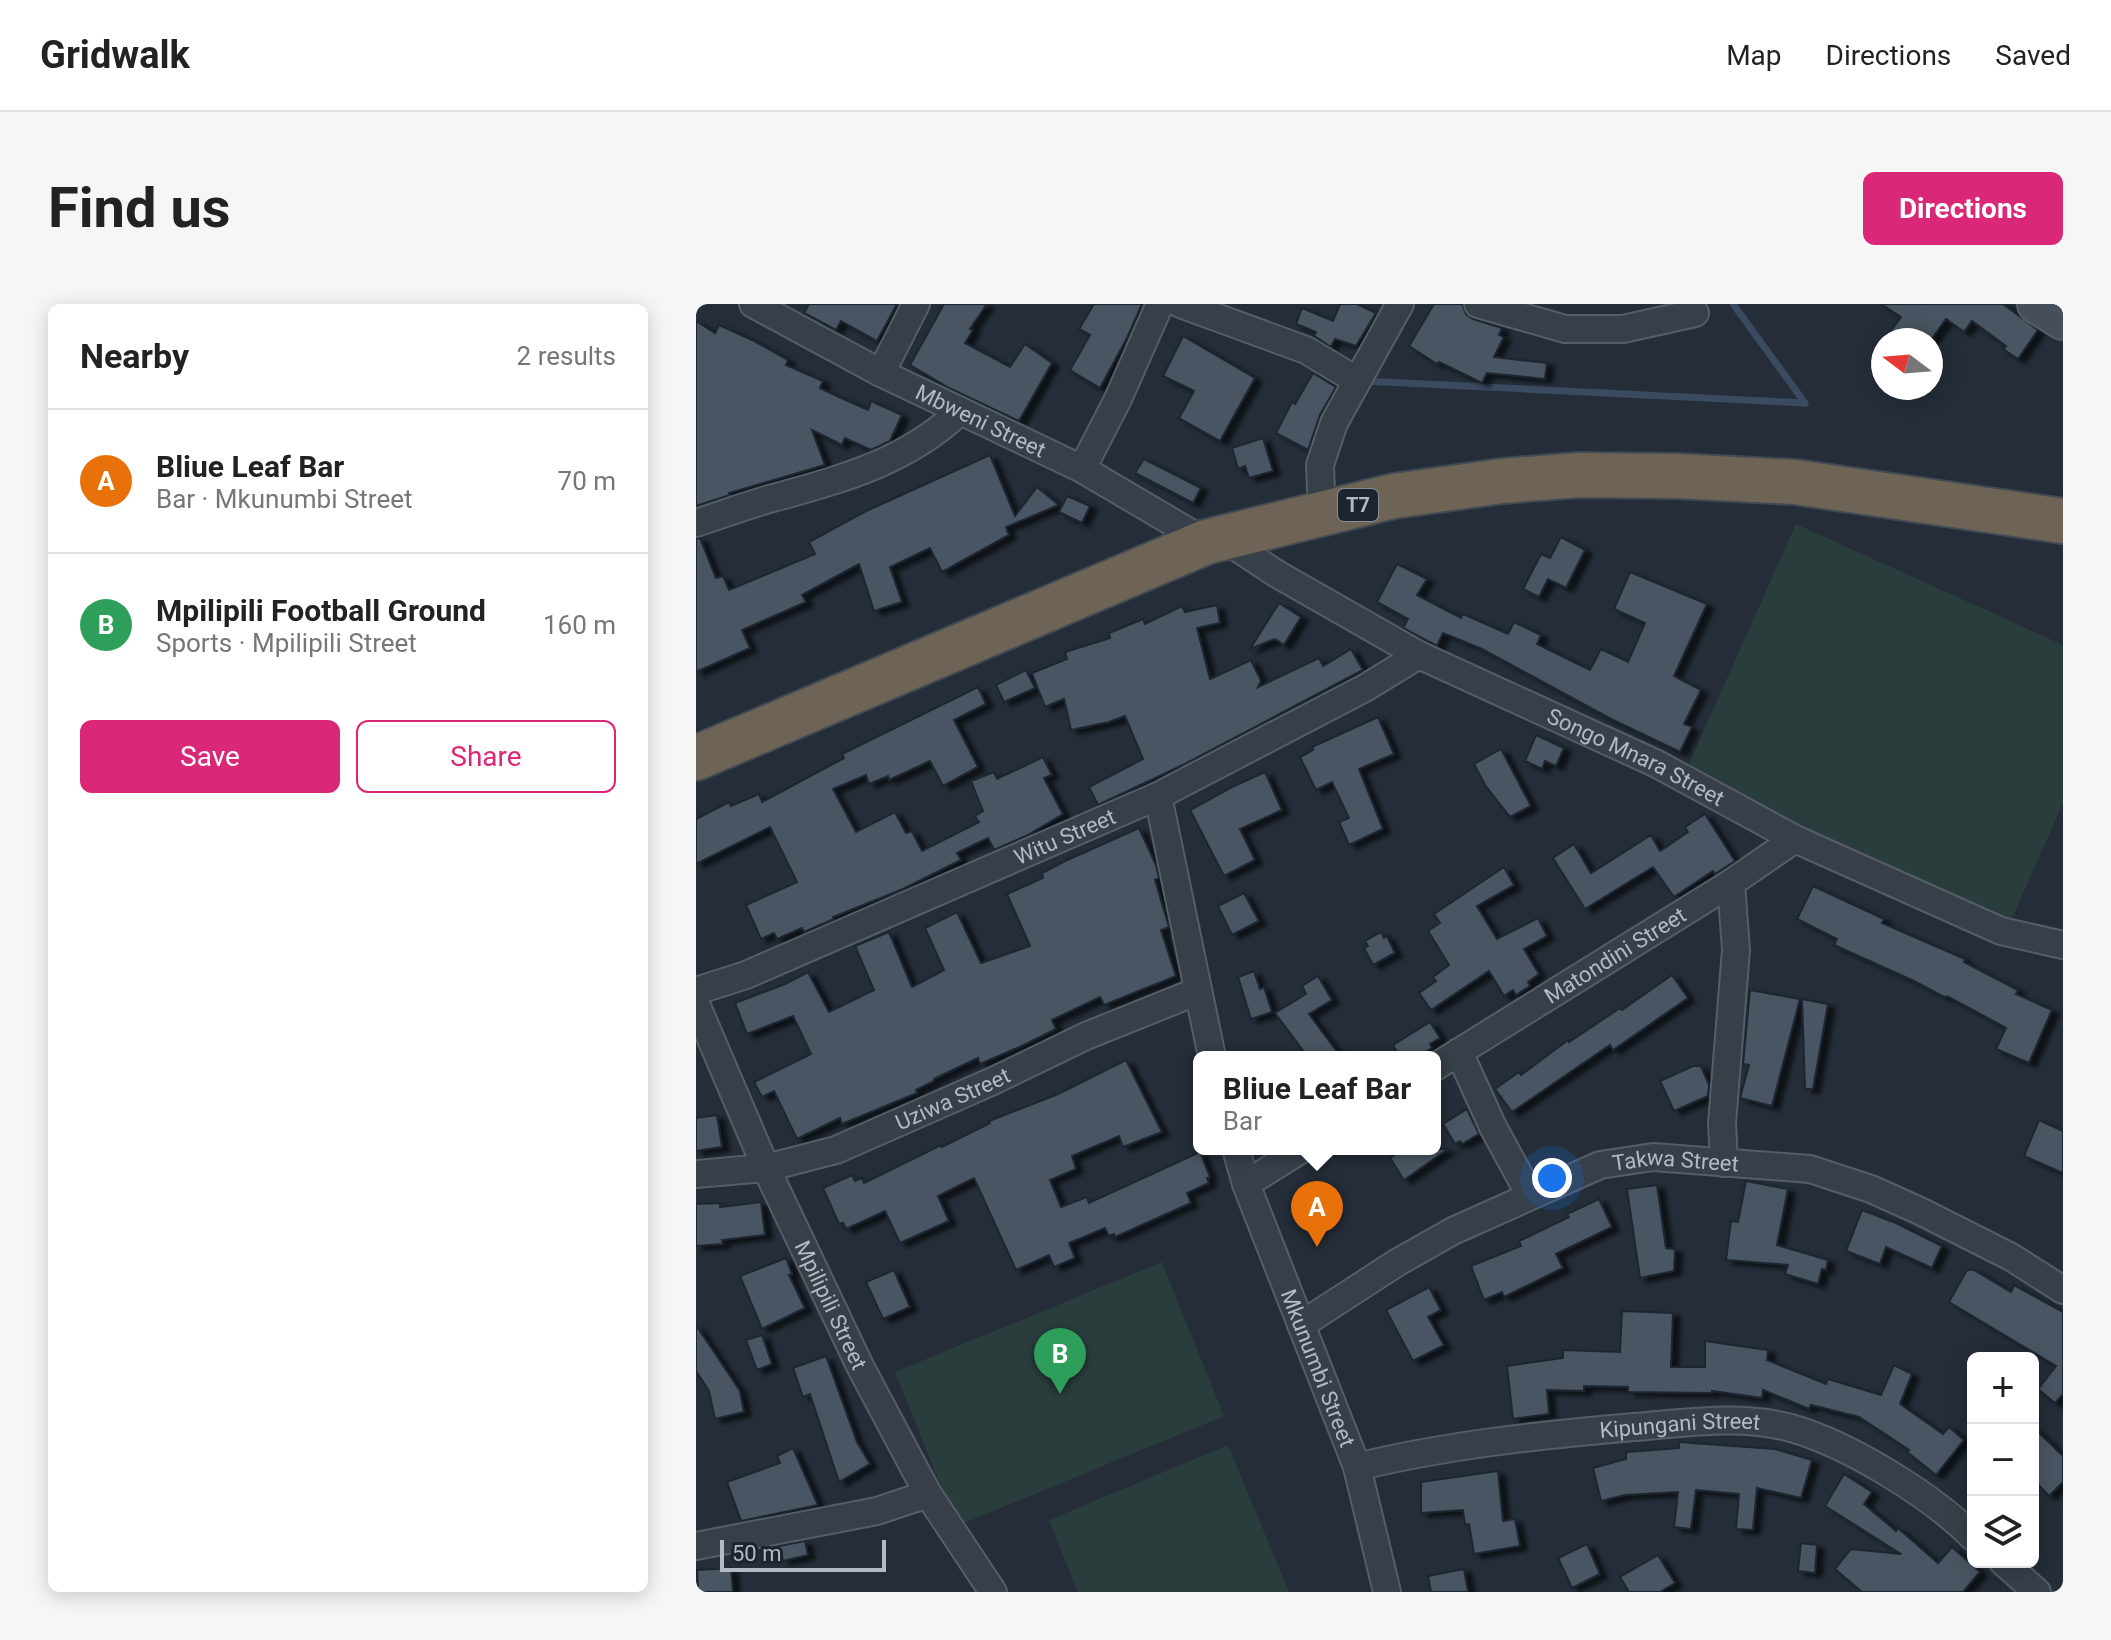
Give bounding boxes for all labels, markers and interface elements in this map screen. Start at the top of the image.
text: Gridwalk [40,33,190,77]
text: Map [1726,39,1782,72]
text: Directions [1826,39,1951,72]
text: Saved [1995,39,2071,72]
button: Directions [1863,172,2063,245]
text: Find us [48,175,231,241]
north arrow [1871,328,1943,400]
text: Nearby [80,336,189,376]
text: 2 results [517,341,616,371]
street label: Mbweni Street [912,379,1050,462]
text: Bliue Leaf Bar [156,449,344,484]
text: A [97,466,115,496]
text: 70 m [558,466,616,496]
text: Bar · Mkunumbi Street [156,484,413,514]
road number: T7 [1338,489,1378,521]
text: Mpilipili Football Ground [156,593,486,628]
text: B [98,610,114,640]
text: 160 m [543,610,616,640]
text: Sports · Mpilipili Street [156,628,417,658]
street label: Songo Mnara Street [1543,703,1729,811]
button: Save [80,720,340,793]
button: Share [356,720,616,793]
street label: Witu Street [1010,804,1119,869]
street label: Matondini Street [1540,902,1690,1008]
popup [1193,1051,1441,1155]
street label: Uziwa Street [892,1062,1014,1135]
text: Bliue Leaf Bar [1223,1071,1411,1106]
text: Bar [1223,1106,1262,1136]
street label: Takwa Street [1611,1144,1740,1176]
your location [1532,1158,1572,1198]
pin: A [1291,1181,1343,1247]
street label: Mpilipili Street [790,1237,872,1373]
street label: Mkunumbi Street [1276,1285,1360,1450]
pin: B [1034,1328,1086,1394]
map controls [1967,1352,2039,1568]
button: + [1967,1352,2039,1424]
street label: Kipungani Street [1598,1408,1761,1443]
button: − [1967,1424,2039,1496]
button: layers [1967,1496,2039,1568]
scale bar [720,1536,886,1572]
text: 50 m [732,1541,781,1566]

